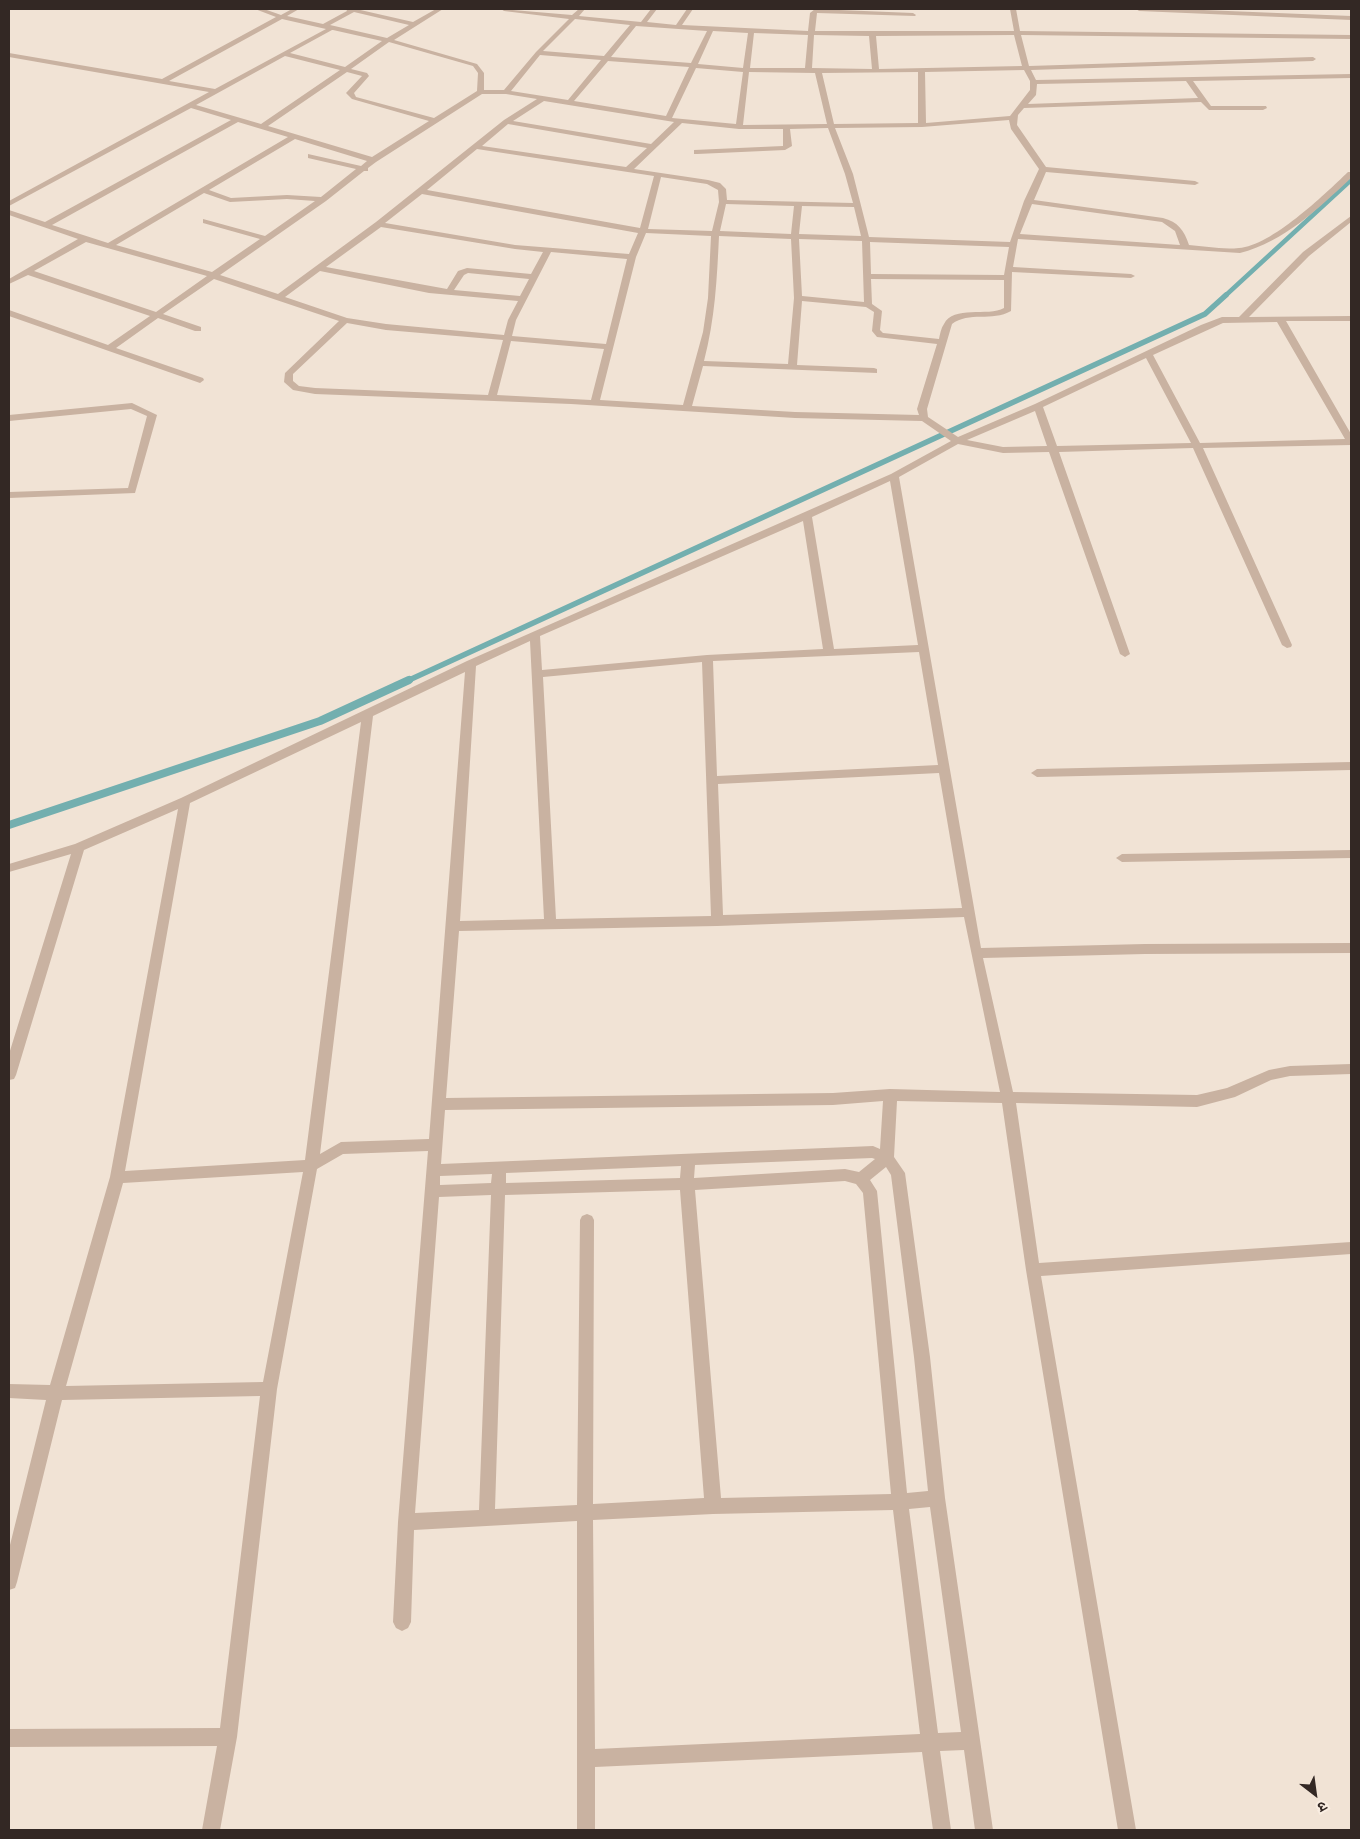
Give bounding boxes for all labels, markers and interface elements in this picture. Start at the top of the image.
north arrow [1290,1769,1340,1819]
text: उ [1315,1798,1331,1817]

